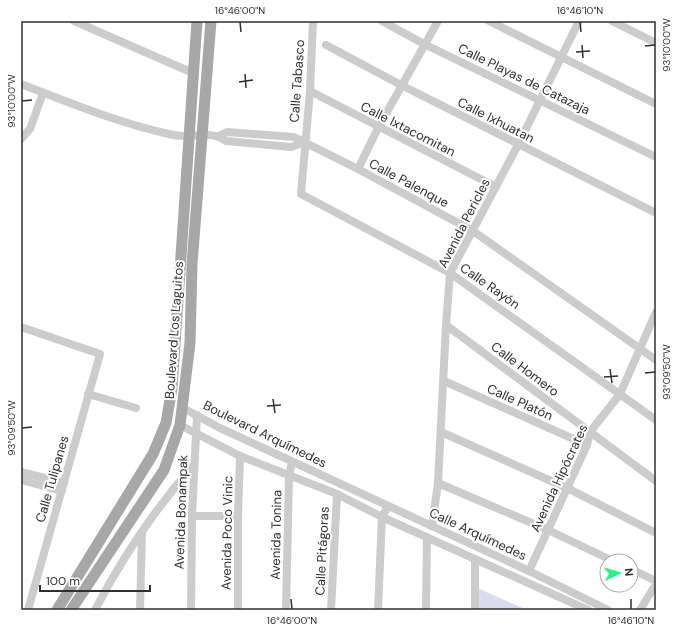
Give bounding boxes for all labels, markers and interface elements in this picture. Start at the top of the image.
text: 16°46'00"N [215,4,265,17]
text: 16°46'10"N [557,4,603,17]
text: 93°10'00"W [660,18,673,72]
street label: Calle Tabasco [286,39,308,123]
street label: Calle Playas de Catazaja [455,40,593,118]
text: 93°10'00"W [5,74,18,128]
street label: Calle Ixhuatan [455,93,537,147]
street label: Calle Ixtacomitan [358,98,458,160]
street label: Calle Palenque [366,155,452,211]
street label: Avenida Pericles [434,176,494,270]
street label: Calle Rayón [457,259,523,313]
street label: Boulevard Los Laguitos [161,261,187,399]
street label: Calle Homero [488,338,563,400]
text: 93°09'50"W [660,344,673,400]
street label: Calle Platón [484,380,556,424]
street label: Boulevard Arquímedes [200,397,330,471]
text: 93°09'50"W [5,400,18,456]
street label: Avenida Hipócrates [527,421,591,535]
street label: Calle Tulipanes [31,434,73,524]
street label: Avenida Bonampak [171,454,192,570]
street label: Avenida Poco Vinic [218,476,236,590]
street label: Avenida Tonina [267,490,285,580]
street label: Calle Arquímedes [426,504,530,564]
street label: Calle Pitágoras [311,506,333,596]
north arrow [599,553,639,593]
scale bar [40,567,150,593]
text: N [622,568,636,577]
text: 100 m [46,573,80,589]
text: 16°46'00"N [267,614,317,627]
text: 16°46'10"N [608,614,654,627]

